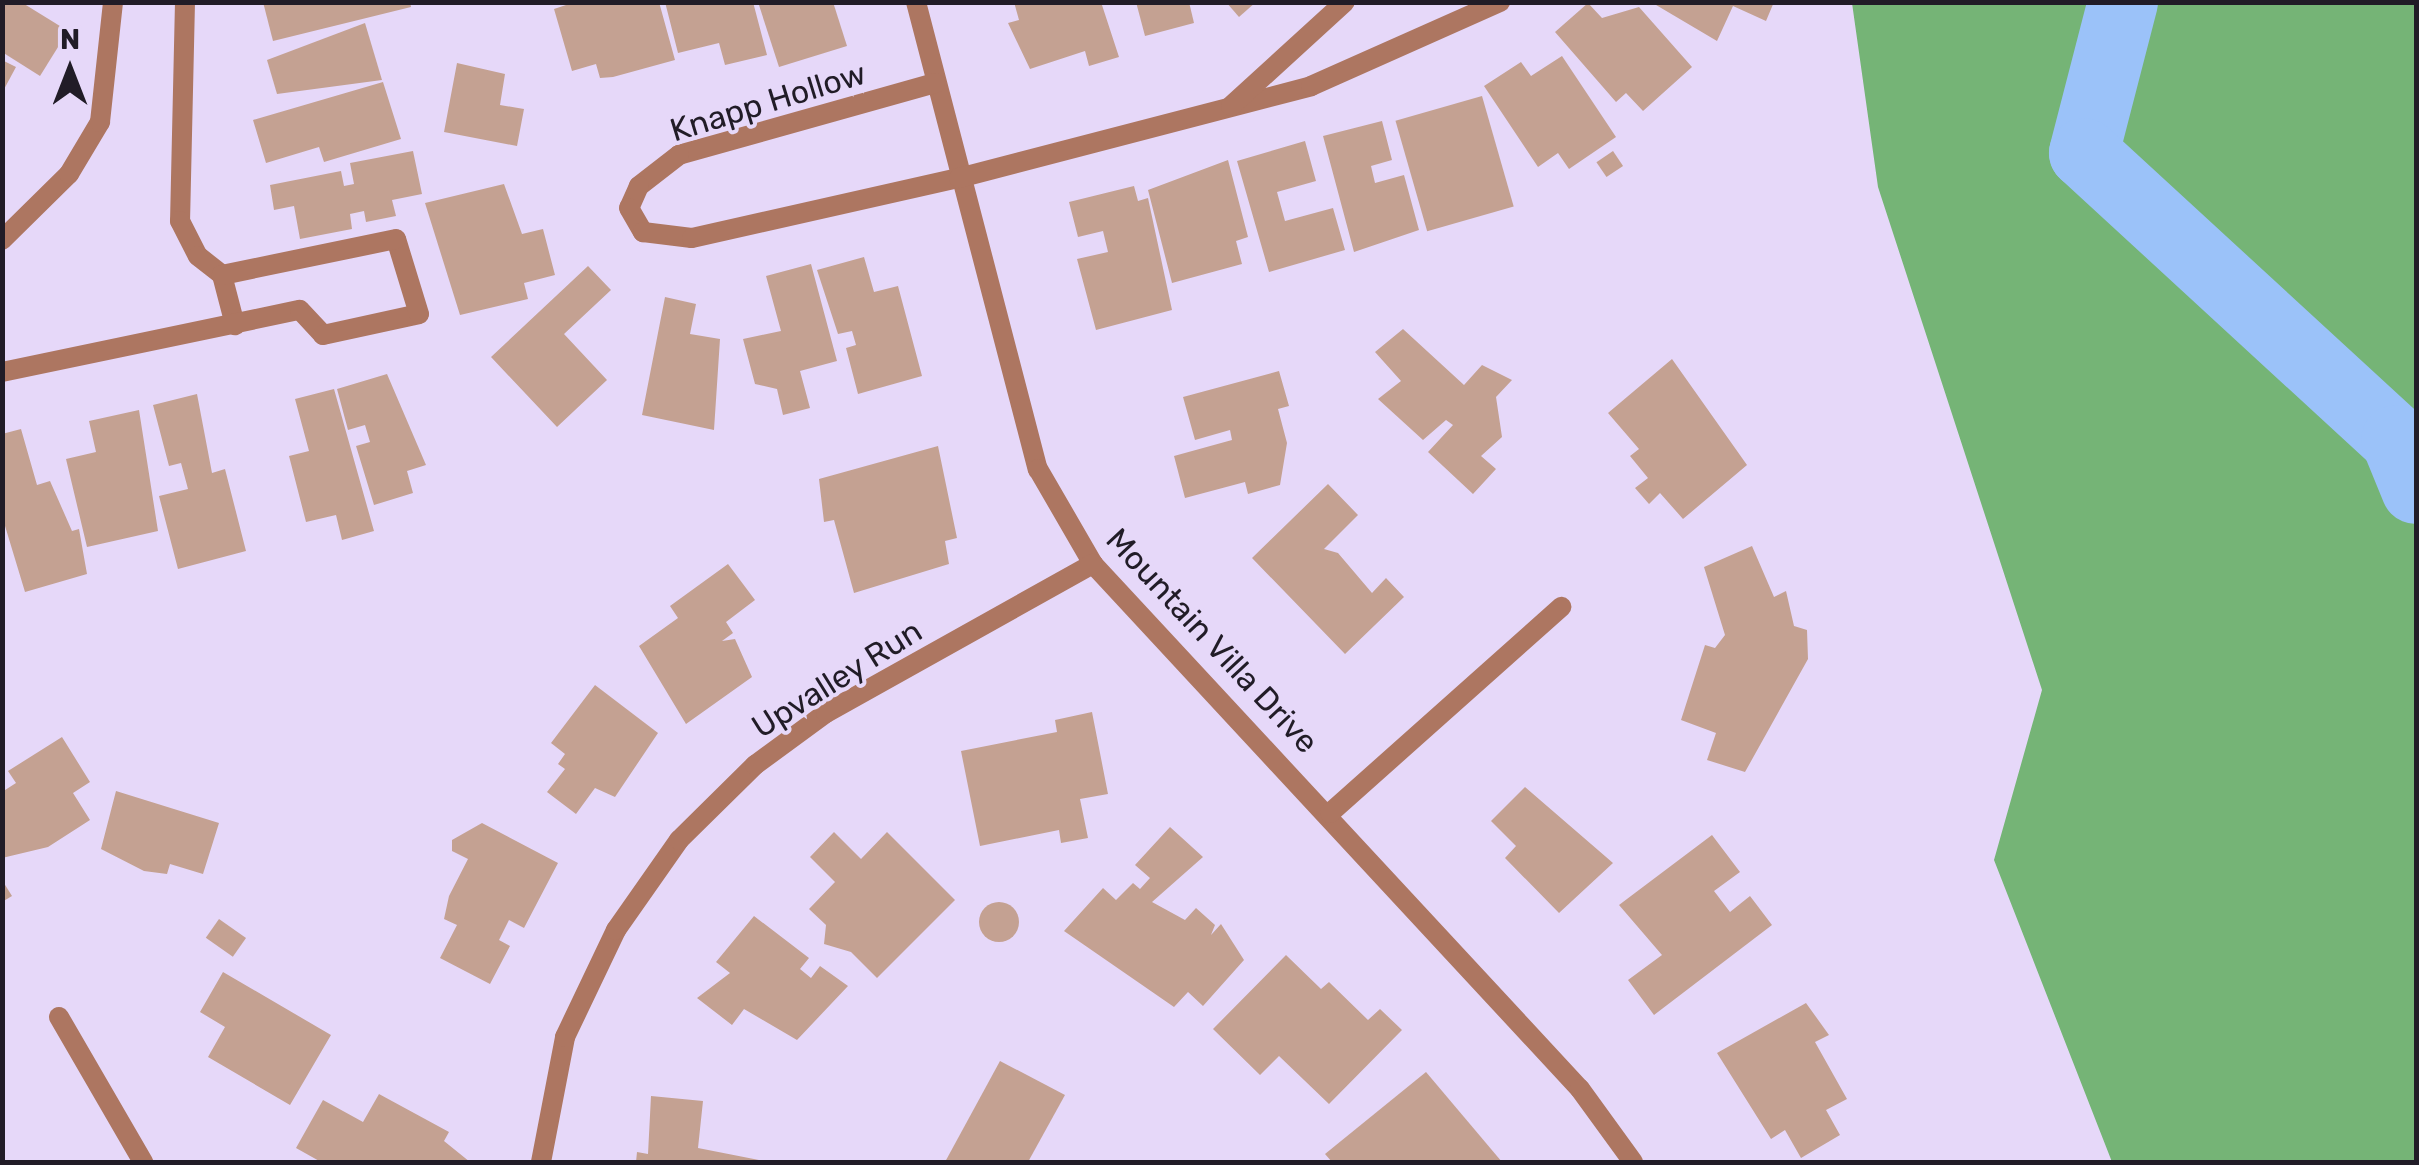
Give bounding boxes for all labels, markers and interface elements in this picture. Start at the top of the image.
north arrow [20,20,120,120]
text: N [60,23,80,56]
street label: Knapp Hollow [665,54,871,150]
street label: Mountain Villa Drive [1098,520,1326,762]
street label: Upvalley Run [745,611,929,747]

